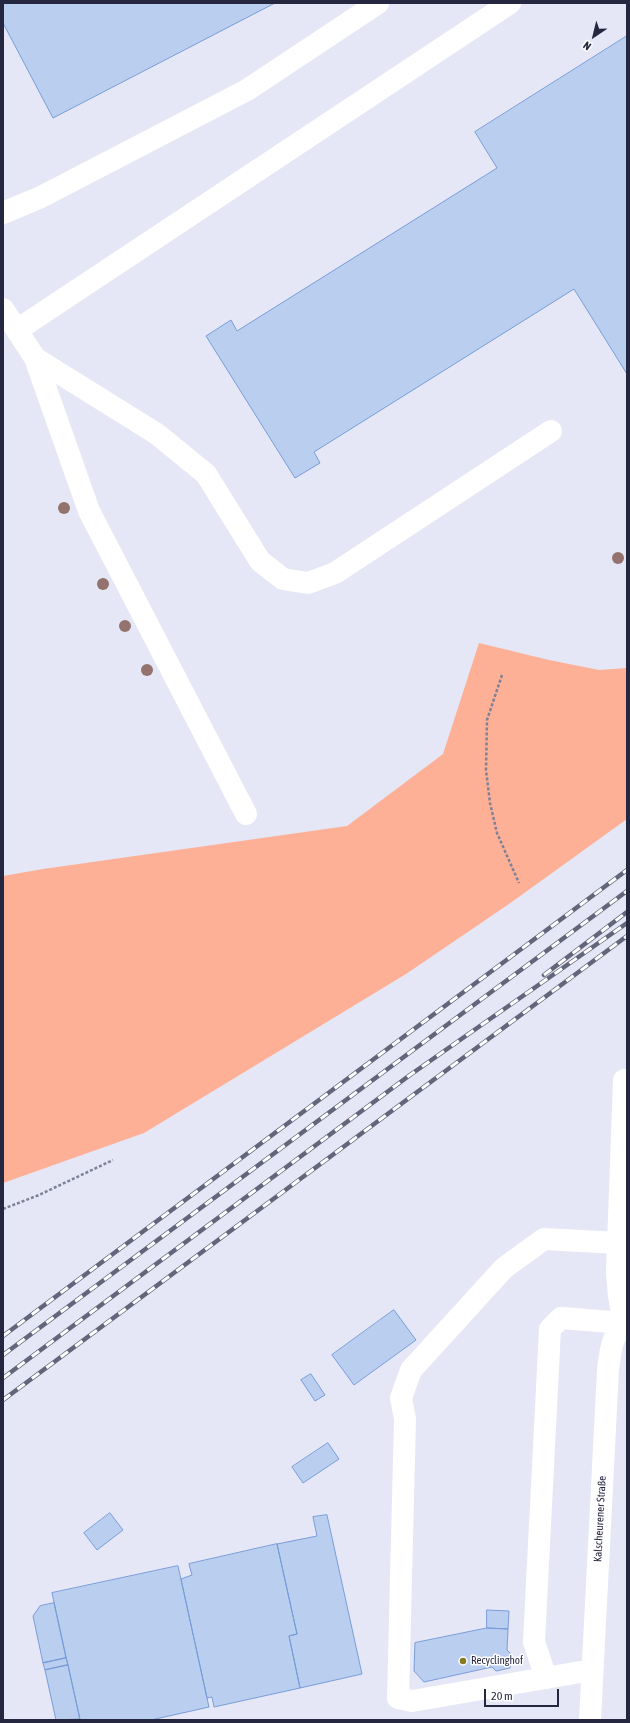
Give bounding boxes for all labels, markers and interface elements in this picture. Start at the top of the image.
north arrow [574,16,614,56]
text: N [581,39,593,53]
street label: Kalscheurener Straße [591,1476,609,1562]
place label: Recyclinghof [471,1654,523,1668]
marker: Recyclinghof [458,1656,468,1666]
scale bar [486,1681,561,1707]
text: 20 m [491,1689,513,1703]

